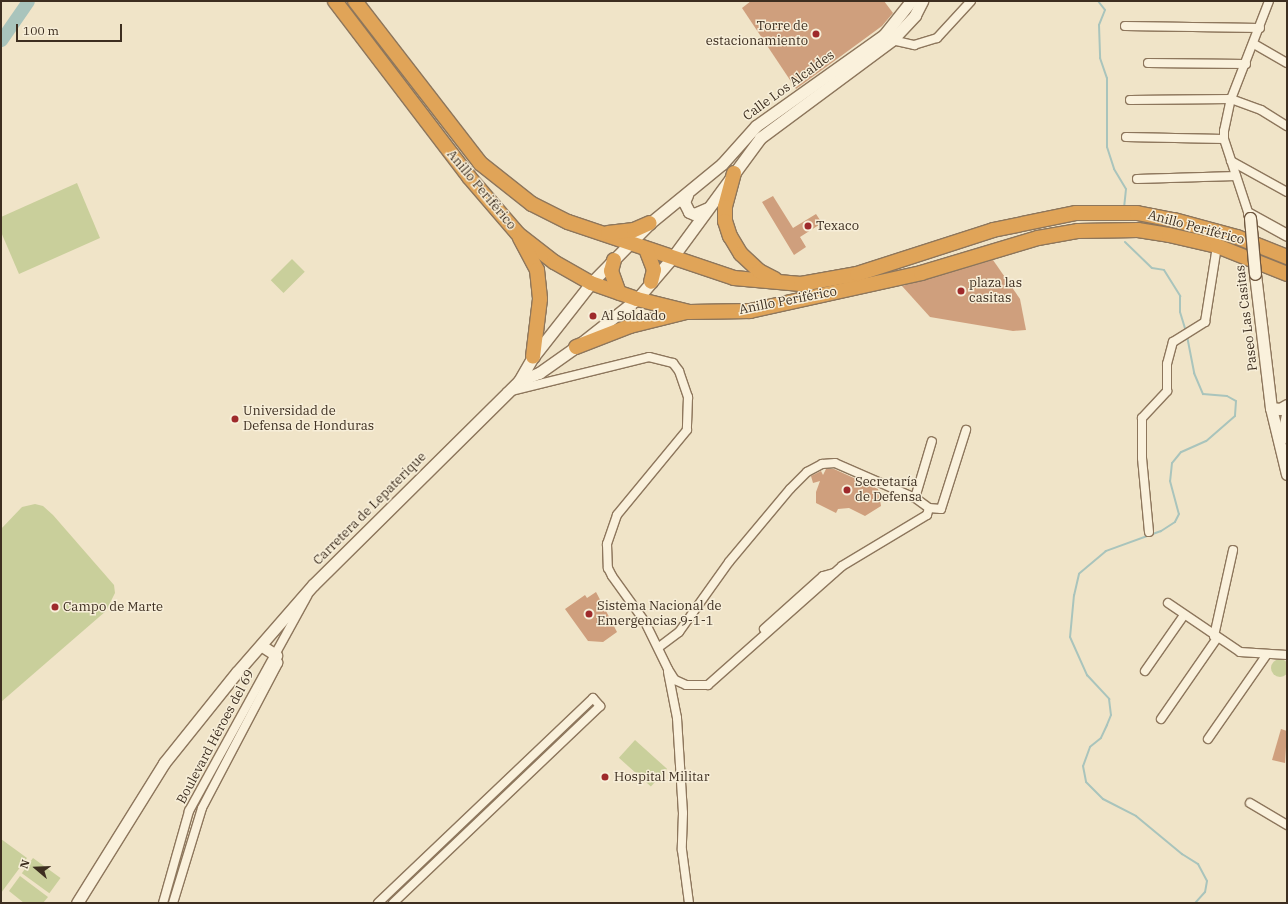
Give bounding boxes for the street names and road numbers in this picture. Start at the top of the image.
street label: Calle Los Alcaldes [740,48,838,124]
street label: Anillo Periférico [443,147,519,233]
street label: Anillo Periférico [1146,208,1246,248]
street label: Paseo Las Casitas [1233,264,1261,372]
street label: Anillo Periférico [738,284,838,318]
street label: Carretera de Lepaterique [310,449,430,569]
street label: Boulevard Héroes del 69 [174,667,258,807]

